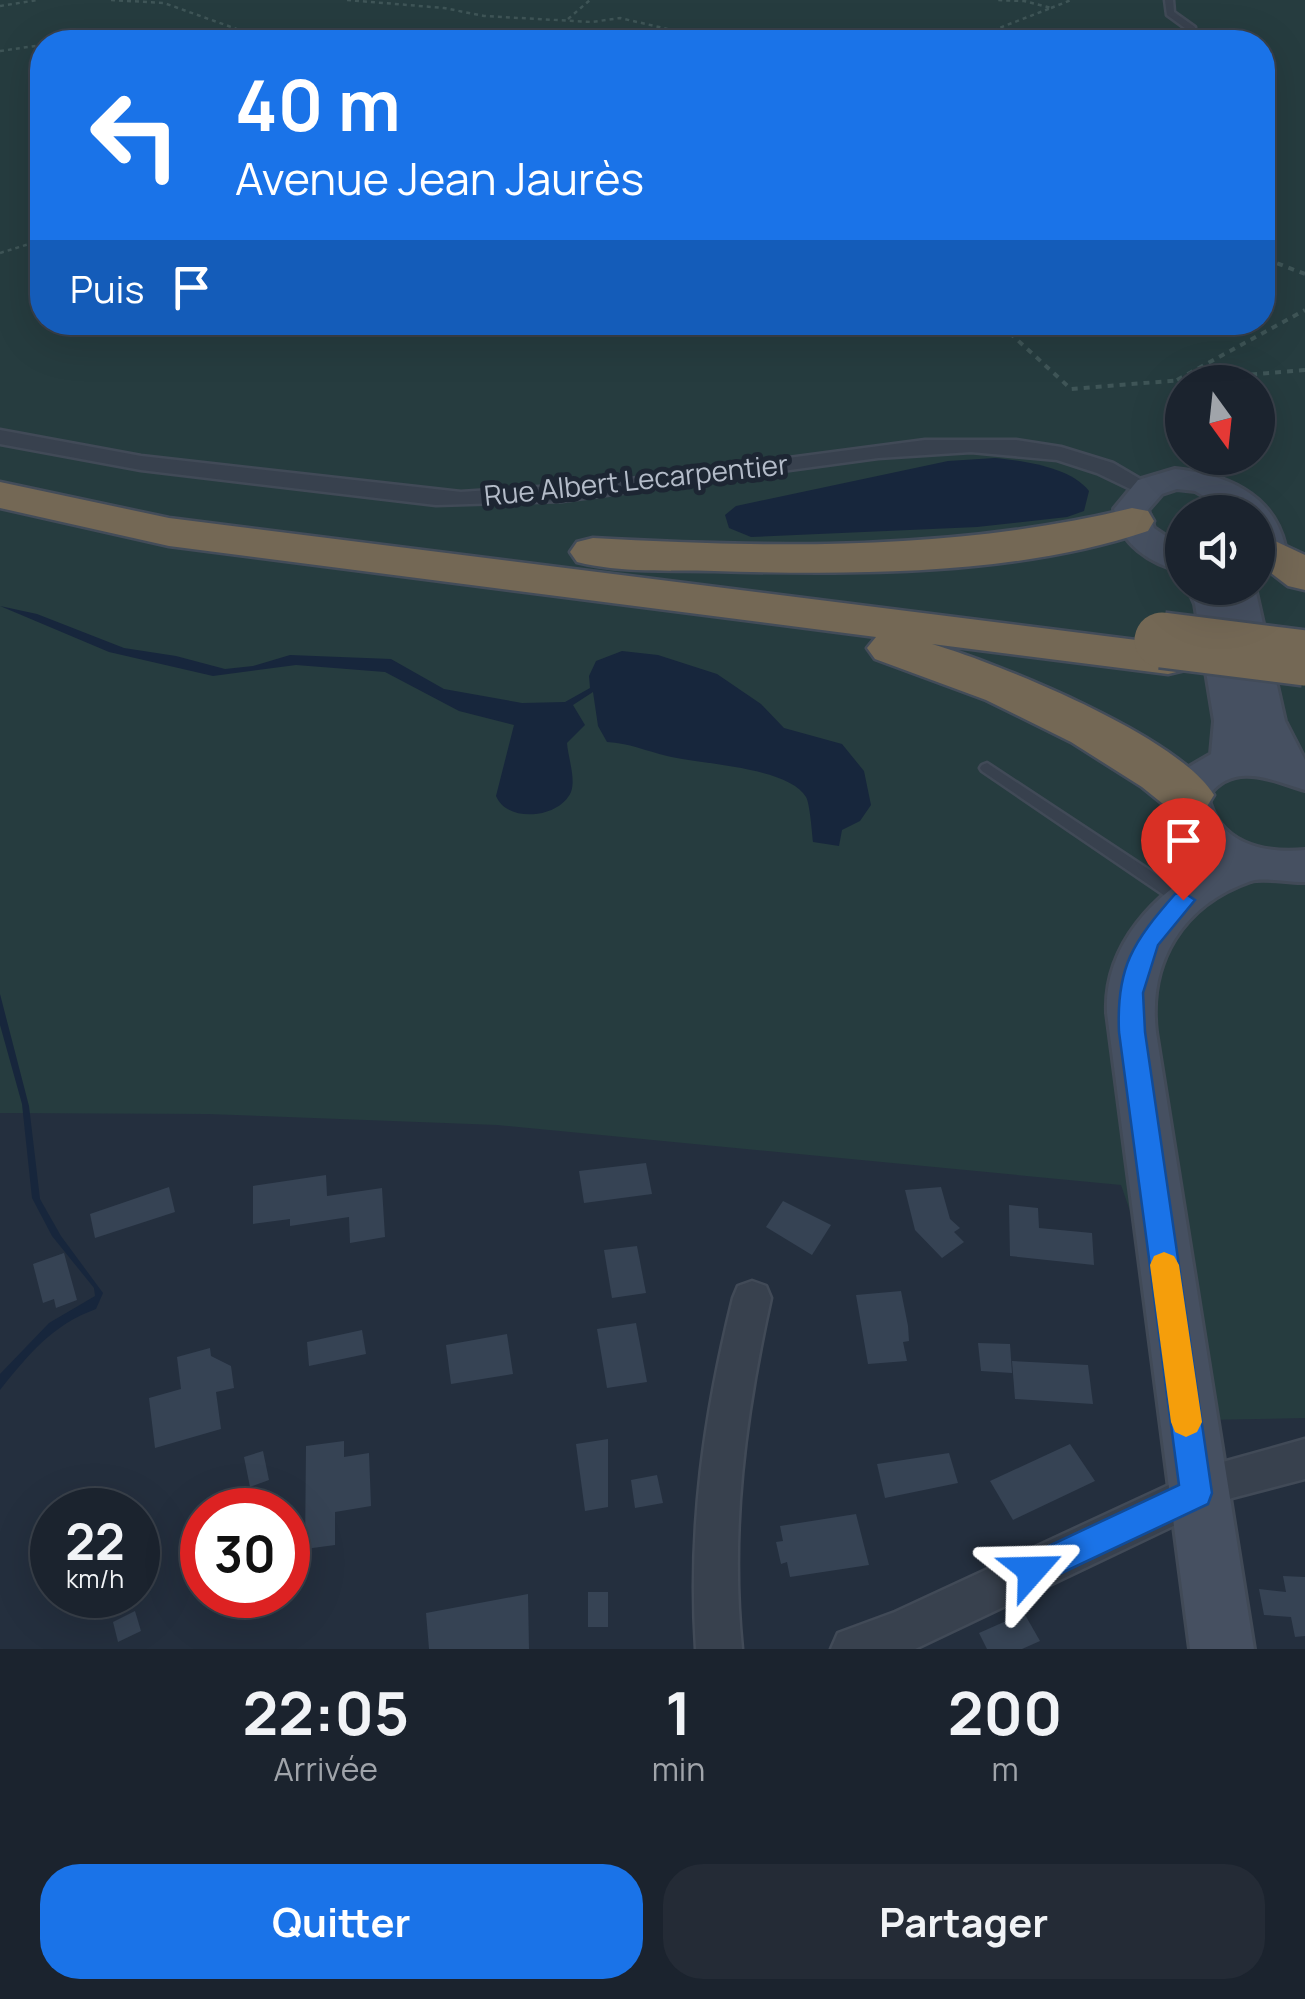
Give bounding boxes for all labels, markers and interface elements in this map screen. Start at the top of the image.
text: 40 m [235,56,401,152]
icon: left [70,70,200,200]
text: Avenue Jean Jaurès [235,147,644,209]
icon: arrive [164,260,219,315]
text: Puis [70,262,144,314]
north arrow [1165,365,1275,475]
map controls [1165,365,1275,605]
street label: Rue Albert Lecarpentier [482,444,790,514]
button: sound [1165,495,1275,605]
pin [1141,798,1226,901]
icon: arrive [1156,813,1211,868]
speed limit sign: 30 [180,1488,310,1618]
text: 22 [65,1507,125,1575]
position arrow [980,1518,1084,1622]
text: km/h [66,1561,124,1596]
text: 22:05 [243,1671,409,1753]
text: 1 [665,1671,692,1753]
text: 200 [948,1671,1062,1753]
text: Arrivée [274,1747,378,1791]
text: min [652,1747,705,1791]
text: m [992,1747,1019,1791]
button: Quitter [40,1864,643,1979]
button: Partager [663,1864,1265,1979]

